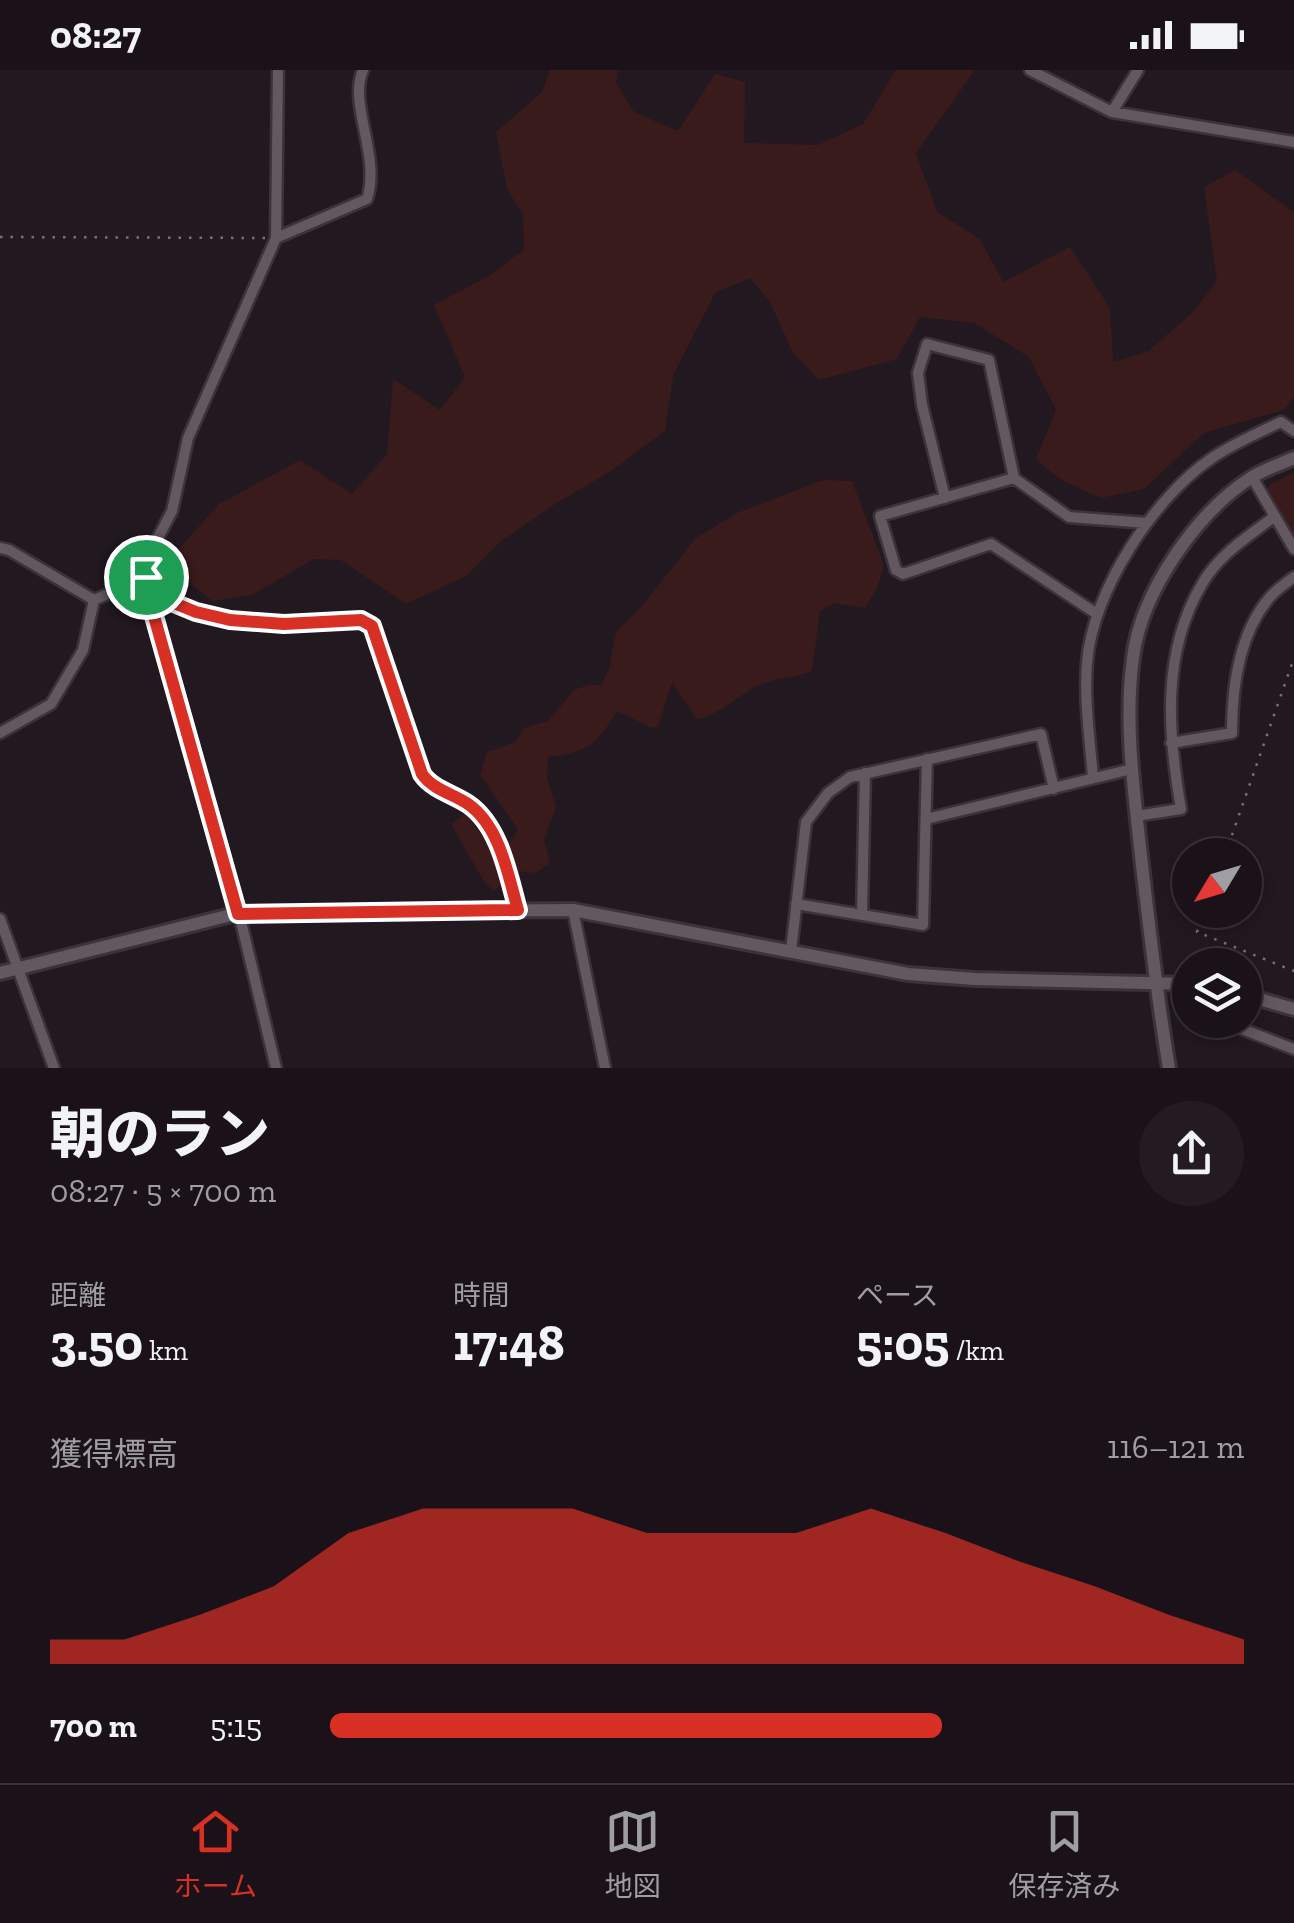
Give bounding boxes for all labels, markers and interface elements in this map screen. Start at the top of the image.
text: 08:27 [50,12,141,58]
pin [104,535,189,620]
icon: arrive [119,550,174,605]
north arrow [1172,838,1262,928]
map controls [1172,838,1262,1038]
button: layers [1172,948,1262,1038]
text: 朝のラン [50,1101,270,1167]
button: share [1139,1101,1244,1206]
text: 08:27 · 5 × 700 m [50,1172,276,1210]
text: 距離 [50,1279,106,1312]
text: 時間 [453,1279,509,1312]
text: ペース [856,1279,939,1312]
text: 3.50 [50,1313,143,1373]
text: 17:48 [453,1313,565,1373]
text: 5:05 [856,1313,949,1373]
text: km [143,1334,188,1367]
text: /km [949,1334,1004,1367]
text: 116–121 m [1107,1428,1244,1466]
text: 獲得標高 [50,1435,178,1473]
text: 700 m [50,1707,137,1745]
text: 5:15 [210,1707,262,1745]
tab: ホーム [174,1804,257,1904]
tab: 地図 [605,1804,661,1904]
tab: 保存済み [1008,1804,1120,1904]

